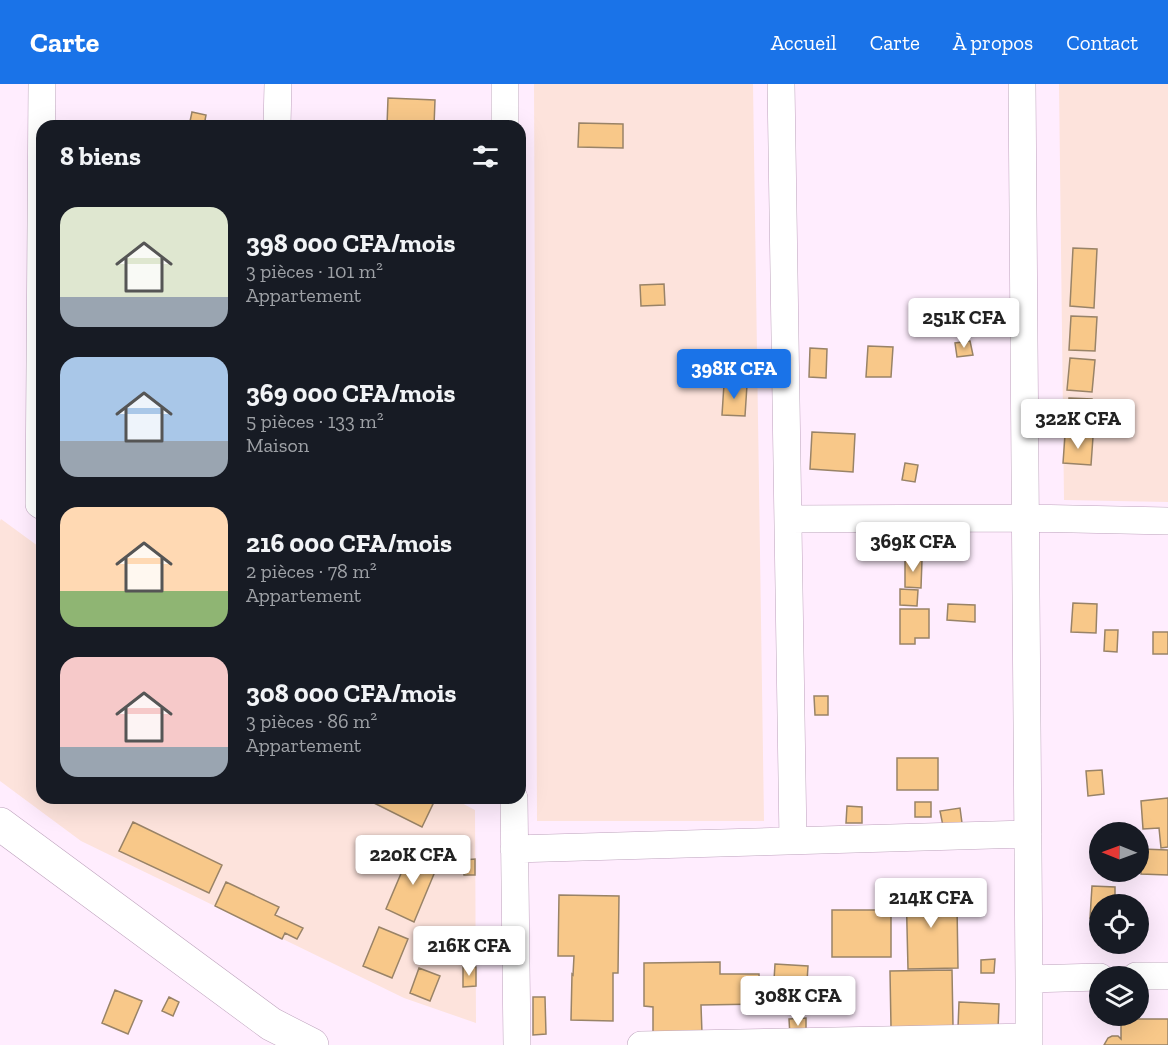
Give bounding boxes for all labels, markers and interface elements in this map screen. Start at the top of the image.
text: Carte [30,26,99,59]
text: Accueil [771,30,837,55]
text: Carte [870,30,920,55]
text: À propos [953,30,1033,55]
text: Contact [1066,30,1138,55]
text: 8 biens [60,140,141,172]
icon: filters [469,140,502,173]
text: 398 000 CFA/mois [246,227,455,259]
icon: home [108,231,180,303]
text: 3 pièces · 101 m² [246,259,383,283]
text: Appartement [246,283,361,307]
pin: 251K CFA [902,298,1026,349]
text: 251K CFA [922,305,1006,329]
pin: 398K CFA [672,349,796,400]
text: 398K CFA [691,356,777,380]
text: 369 000 CFA/mois [246,377,455,409]
icon: home [108,381,180,453]
pin: 322K CFA [1016,399,1140,450]
text: 322K CFA [1035,406,1121,430]
text: 5 pièces · 133 m² [246,409,384,433]
text: Maison [246,433,309,457]
pin: 369K CFA [851,522,975,573]
text: 216 000 CFA/mois [246,527,452,559]
text: 369K CFA [870,529,956,553]
icon: home [108,531,180,603]
text: 2 pièces · 78 m² [246,559,377,583]
text: Appartement [246,583,361,607]
text: 308 000 CFA/mois [246,677,457,709]
icon: home [108,681,180,753]
text: 3 pièces · 86 m² [246,709,377,733]
text: Appartement [246,733,361,757]
north arrow [1089,822,1149,882]
map controls [1089,822,1149,1026]
pin: 220K CFA [351,835,475,886]
text: 220K CFA [369,842,457,866]
pin: 214K CFA [869,878,993,929]
text: 214K CFA [889,885,973,909]
button: locate [1089,894,1149,954]
pin: 216K CFA [407,926,531,977]
text: 216K CFA [427,933,511,957]
button: layers [1089,966,1149,1026]
pin: 308K CFA [736,976,860,1027]
text: 308K CFA [755,983,842,1007]

